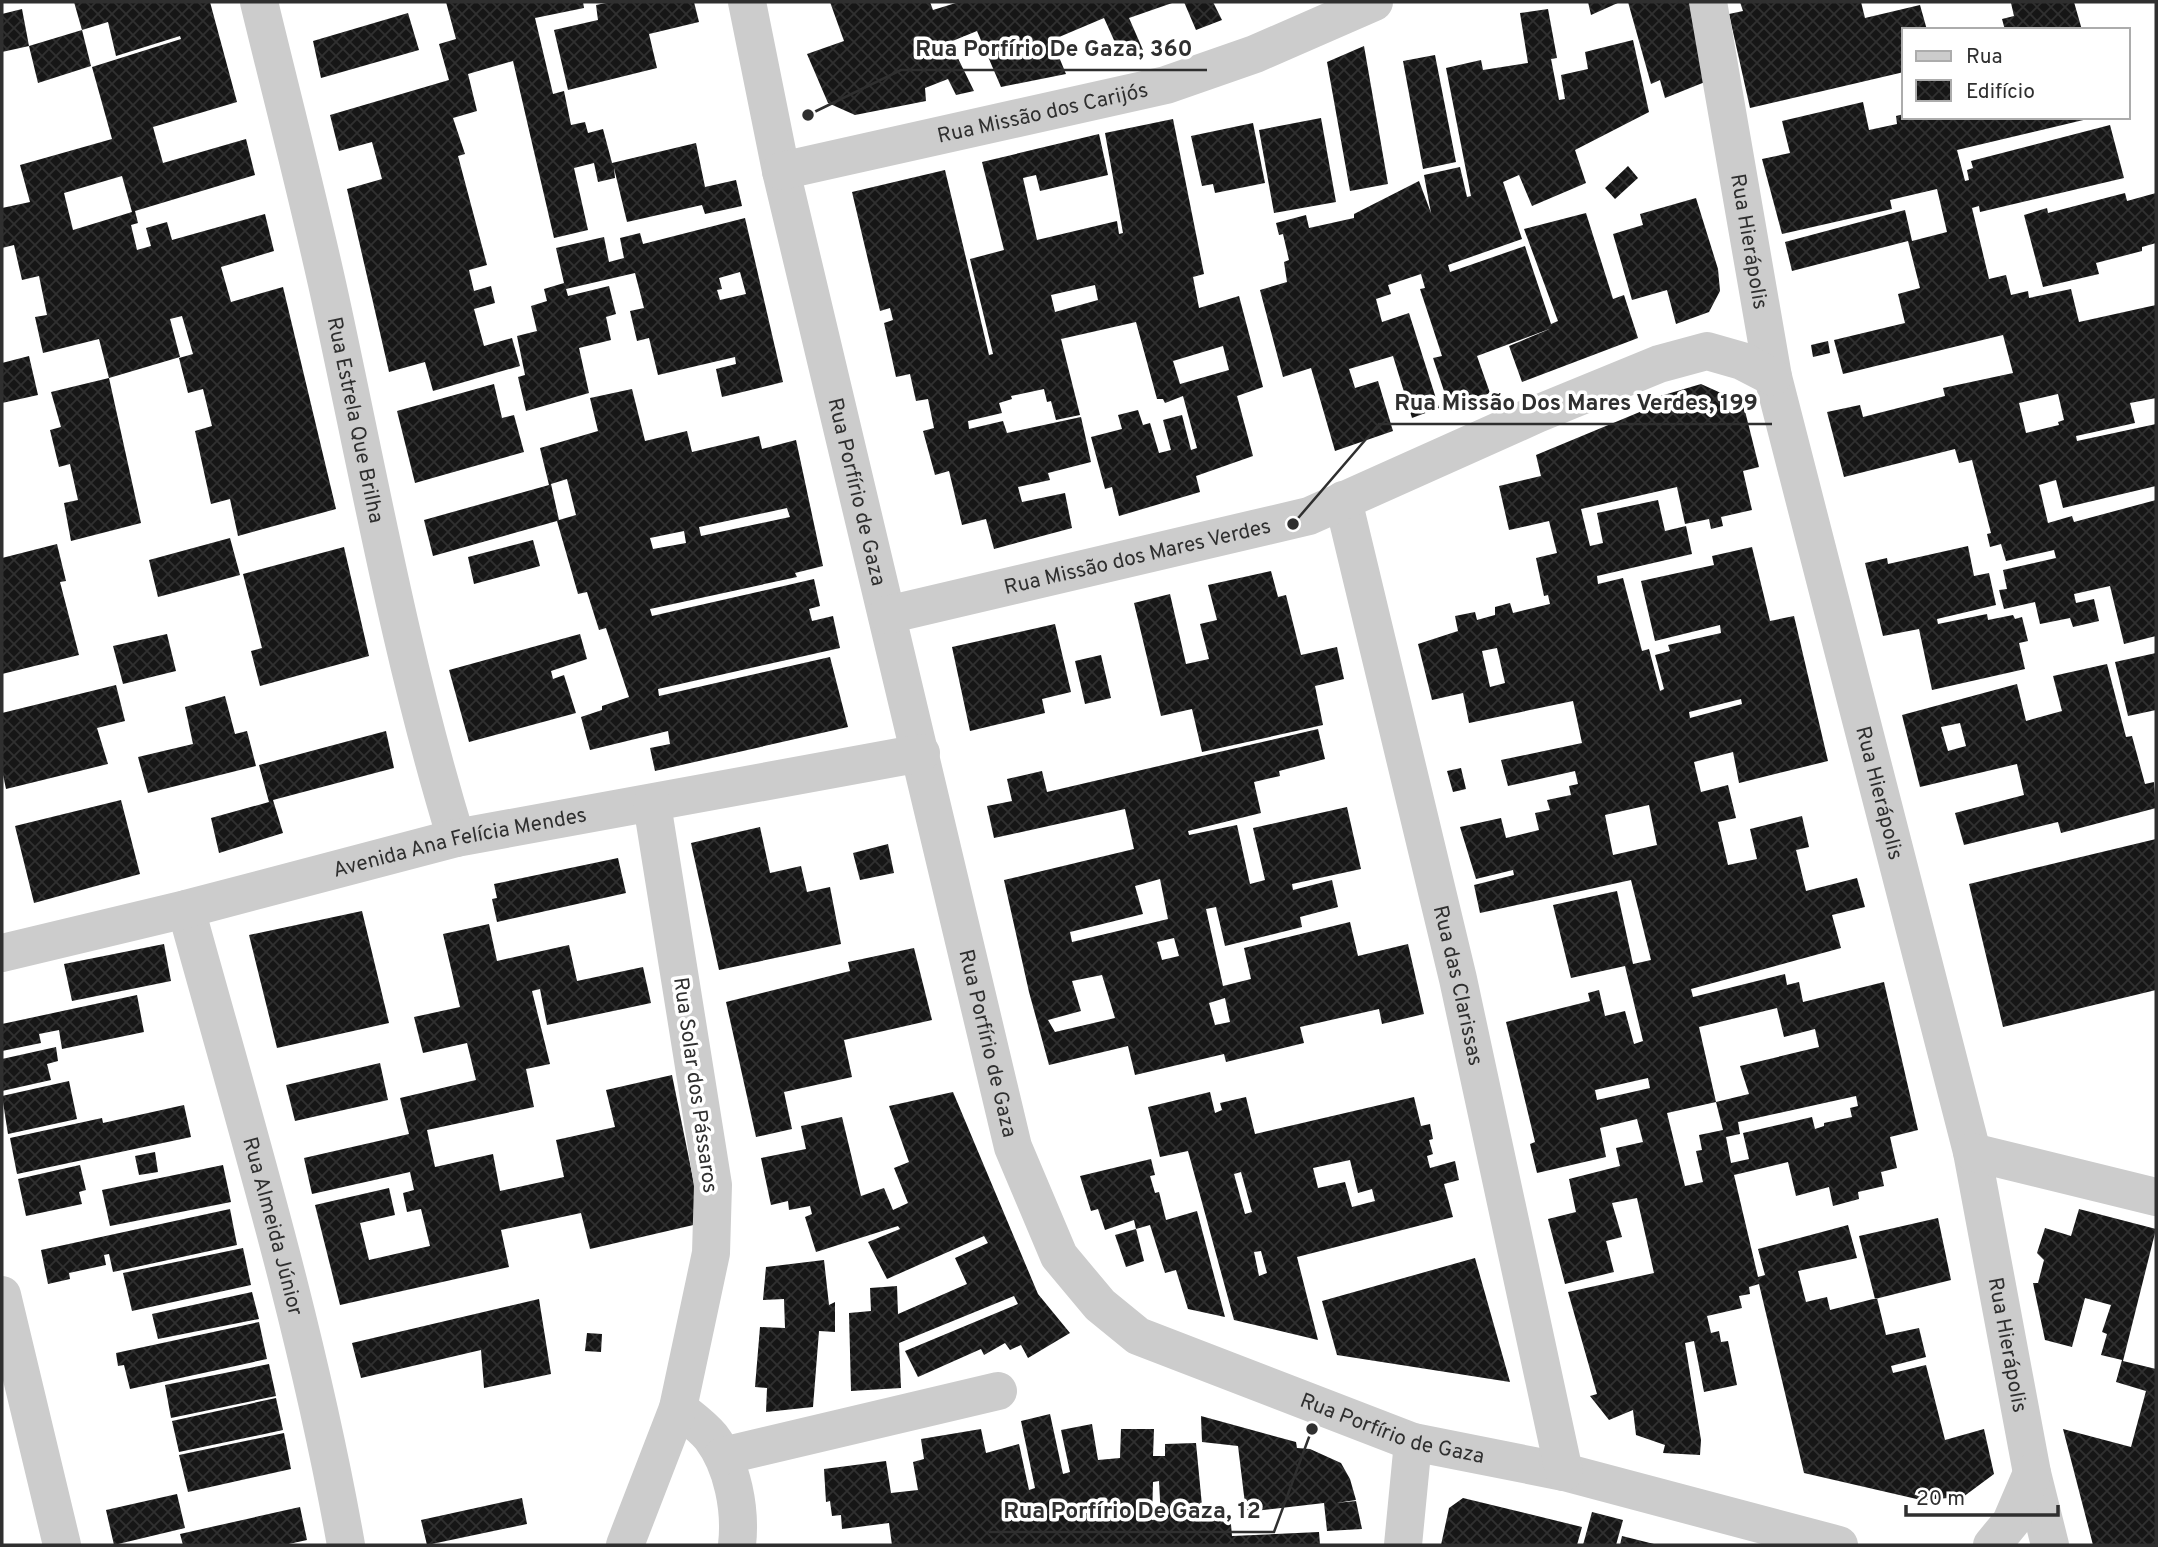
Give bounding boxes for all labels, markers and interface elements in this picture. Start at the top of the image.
callout: Rua Porfírio De Gaza, 360 [901,26,1207,70]
legend [1902,28,2130,119]
text: Rua Porfírio De Gaza, 360 [915,36,1193,65]
text: Rua [1966,44,2003,71]
street label: Rua Missão dos Carijós [935,77,1151,151]
text: Edifício [1966,79,2035,106]
street label: Rua Hierápolis [1723,172,1773,312]
street label: Rua Estrela Que Brilha [320,315,389,526]
callout: Rua Missão Dos Mares Verdes, 199 [1379,380,1772,424]
text: Rua Missão Dos Mares Verdes, 199 [1394,390,1758,419]
street label: Rua Porfírio de Gaza [820,395,891,589]
street label: Rua Missão dos Mares Verdes [1002,513,1274,602]
street label: Rua Hierápolis [1848,724,1908,863]
street label: Avenida Ana Felícia Mendes [330,802,589,885]
street label: Rua das Clarissas [1426,903,1488,1068]
street label: Rua Porfírio de Gaza [951,947,1022,1140]
street label: Rua Solar dos Pássaros [666,976,723,1195]
street label: Rua Almeida Júnior [235,1134,308,1319]
street label: Rua Hierápolis [1981,1275,2032,1415]
street label: Rua Porfírio de Gaza [1296,1388,1487,1471]
scale bar [1906,1474,2058,1518]
text: 20 m [1916,1486,1965,1513]
callout: Rua Porfírio De Gaza, 12 [989,1488,1274,1532]
text: Rua Porfírio De Gaza, 12 [1003,1498,1261,1527]

